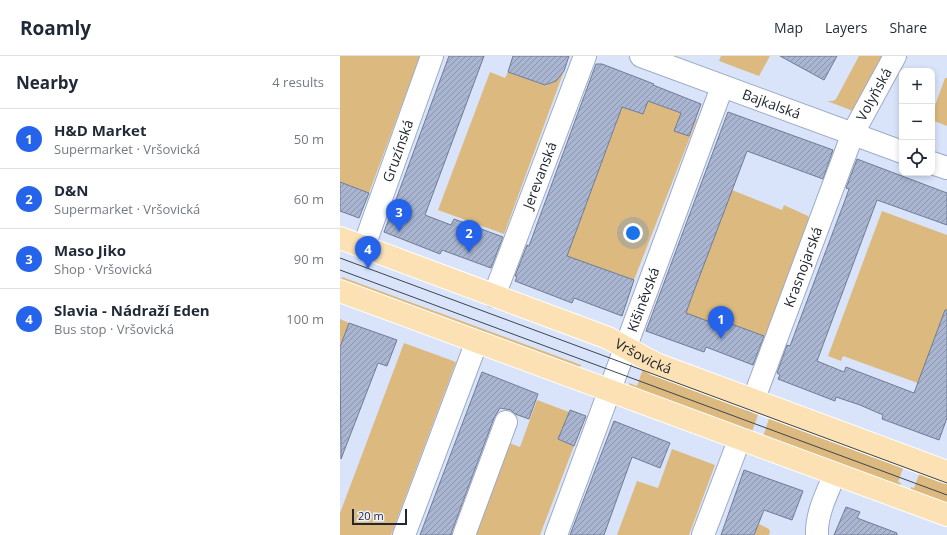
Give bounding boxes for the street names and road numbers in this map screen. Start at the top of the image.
street label: Volyňská [851,64,896,124]
street label: Bajkalská [740,84,803,123]
street label: Gruzínská [378,117,417,185]
street label: Jerevanská [517,139,561,213]
street label: Krasnojarská [779,224,826,310]
street label: Kišiněvská [622,264,663,334]
street label: Vršovická [612,334,675,378]

